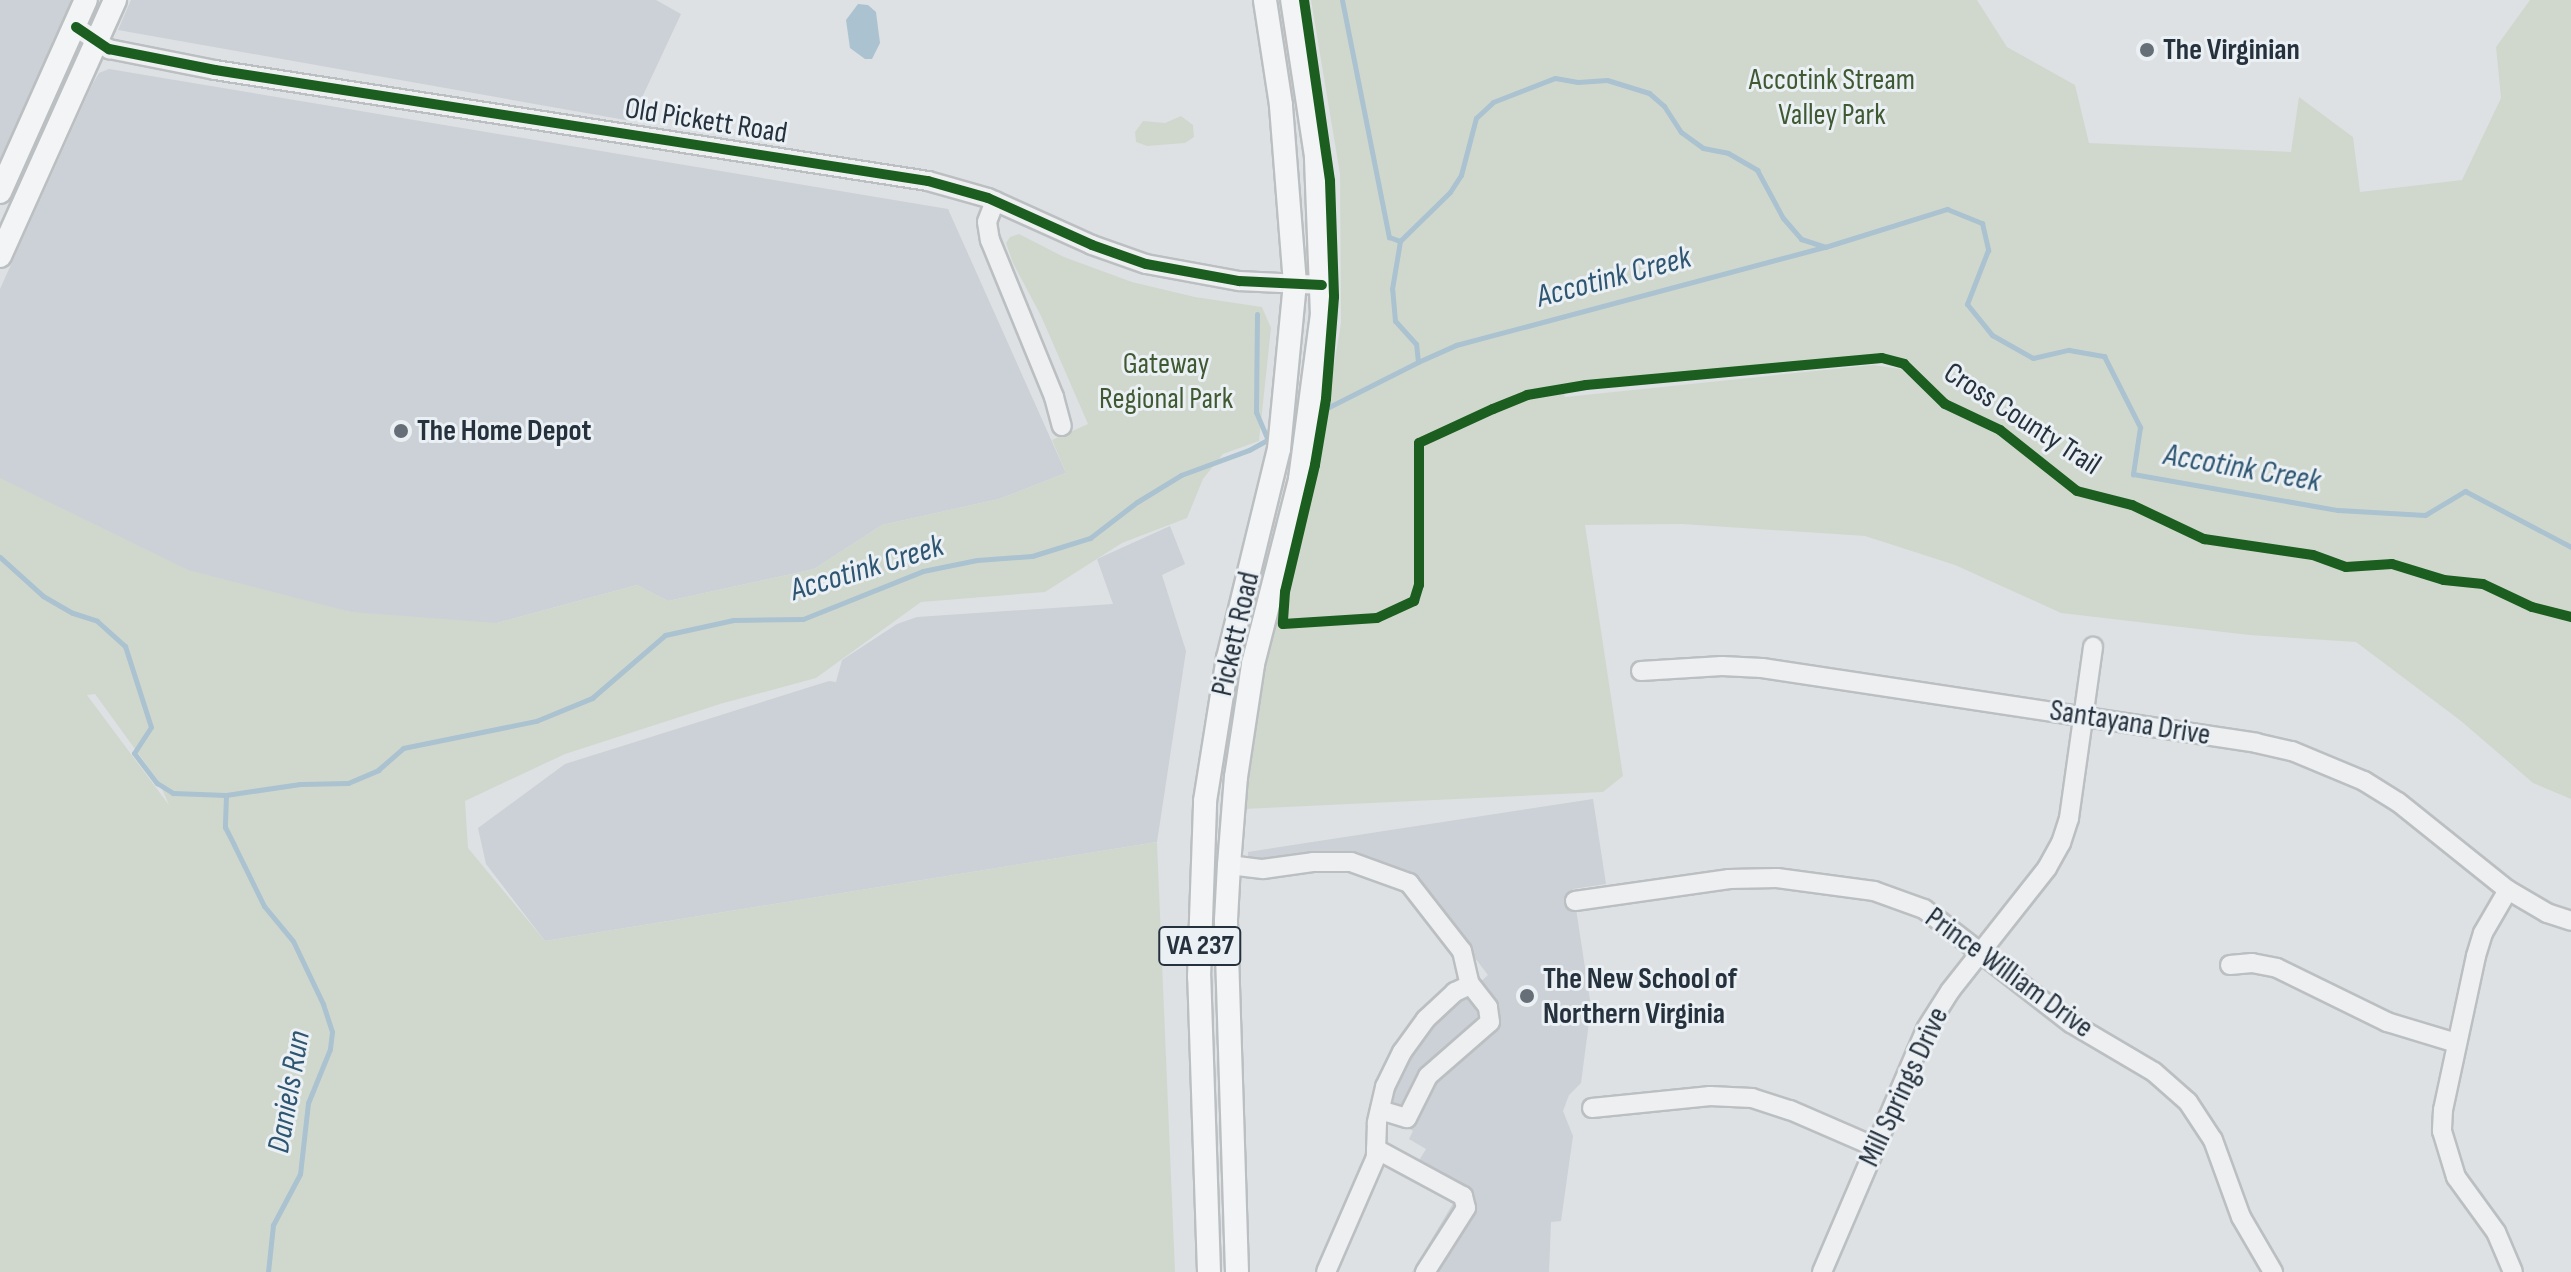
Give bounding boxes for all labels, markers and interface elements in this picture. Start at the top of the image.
place label: The Virginian [2163,32,2300,68]
marker: The Virginian [2138,41,2156,59]
park label: Accotink Stream Valley Park [1749,62,1915,132]
street label: Old Pickett Road [622,90,790,152]
water label: Accotink Creek [1533,239,1695,317]
park label: Gateway Regional Park [1099,346,1233,416]
street label: Cross County Trail [1937,355,2107,483]
place label: The Home Depot [417,413,591,449]
marker: The Home Depot [392,422,410,440]
water label: Accotink Creek [2161,436,2323,502]
water label: Accotink Creek [786,528,948,610]
street label: Pickett Road [1204,568,1268,700]
street label: Santayana Drive [2047,693,2213,753]
street label: Prince William Drive [1918,900,2100,1046]
road number: VA 237 [1158,922,1242,970]
place label: The New School of Northern Virginia [1543,961,1737,1032]
marker: The New School of Northern Virginia [1518,987,1536,1005]
street label: Mill Springs Drive [1851,1002,1957,1172]
water label: Daniels Run [260,1028,320,1156]

